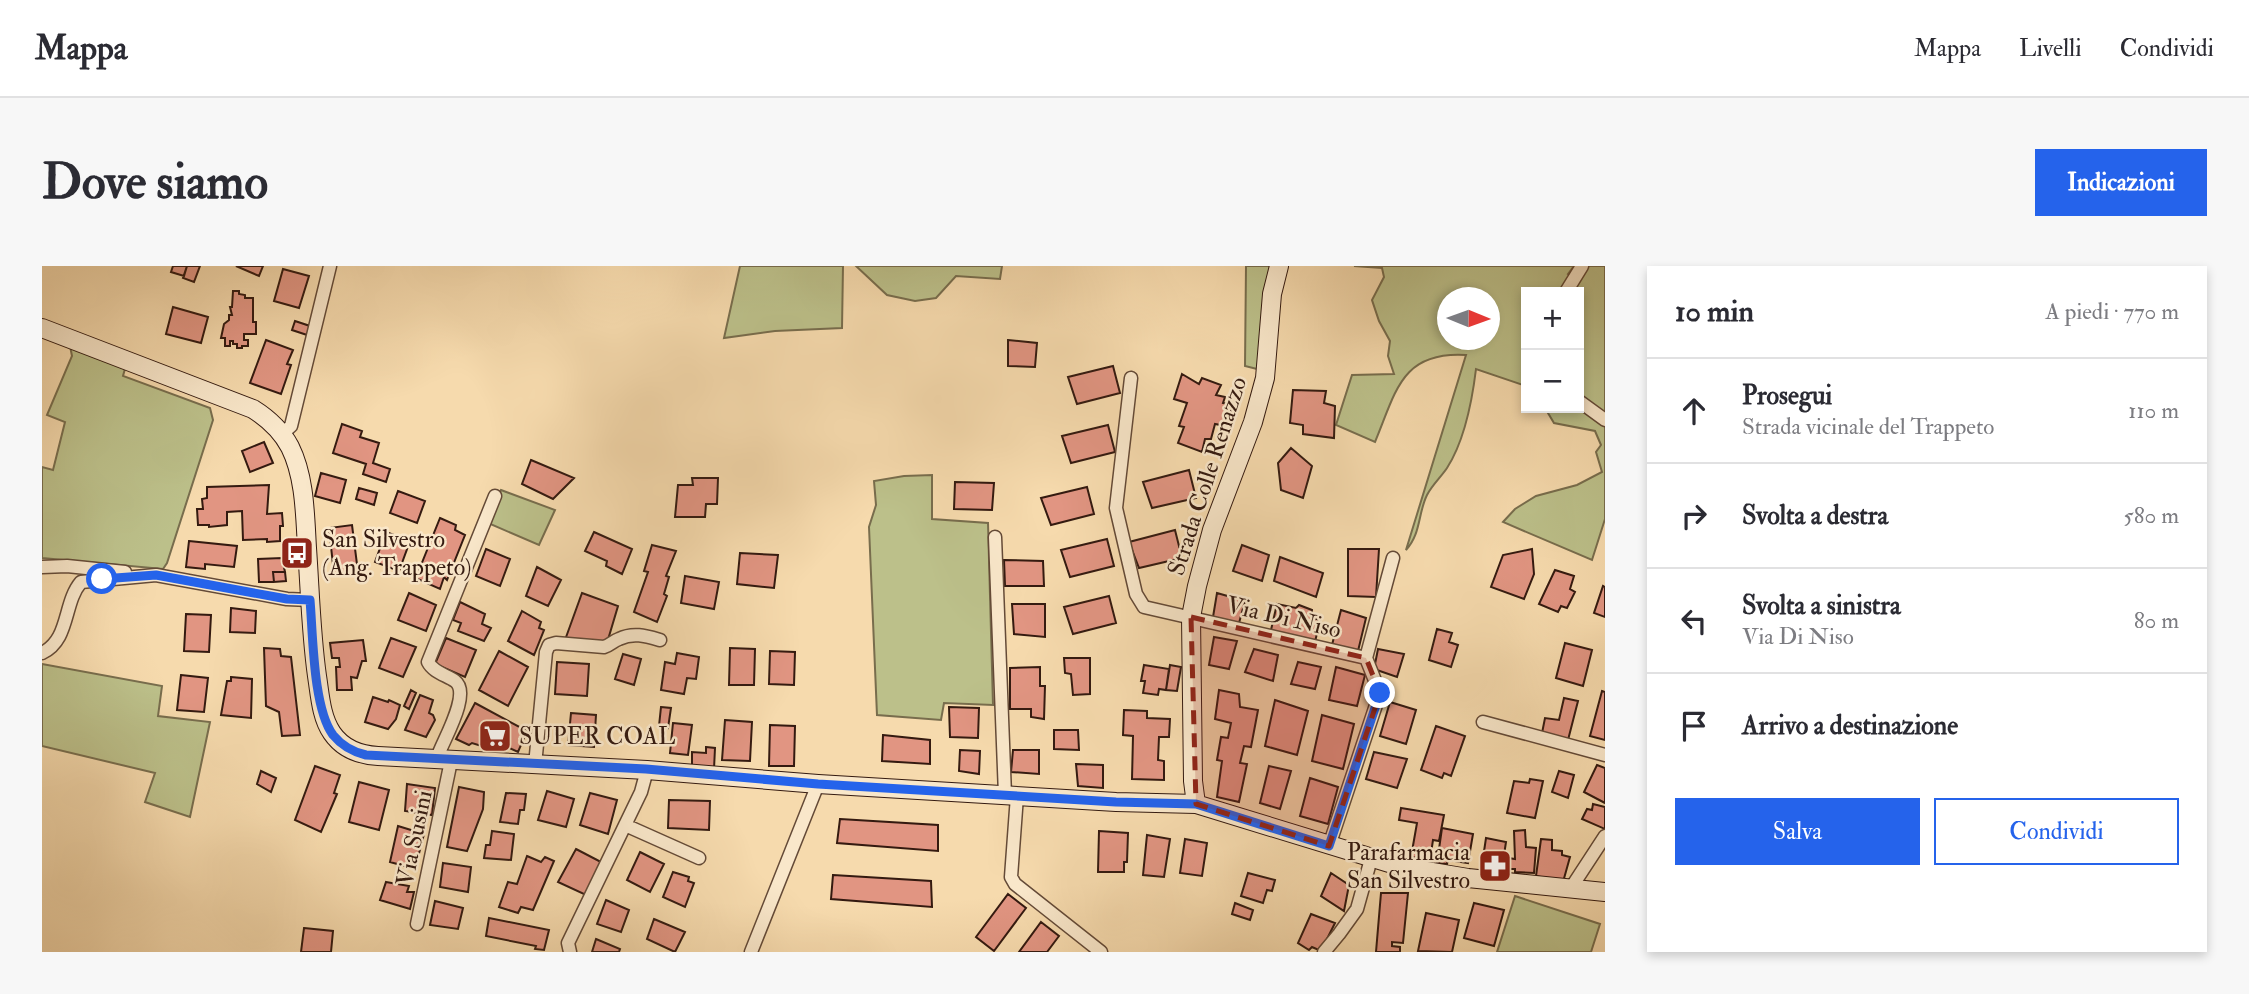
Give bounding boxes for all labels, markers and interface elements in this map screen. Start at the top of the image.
text: Mappa [35,28,127,69]
text: Mappa [1914,33,1981,64]
text: Livelli [2019,33,2082,64]
text: Condividi [2120,33,2214,64]
button: Indicazioni [2035,149,2207,216]
text: Dove siamo [42,152,268,213]
north arrow [1437,287,1500,350]
map controls [1521,287,1584,413]
button: + [1521,287,1584,350]
text: 10 min [1675,293,1754,330]
text: A piedi · 770 m [2045,297,2179,326]
button: − [1521,350,1584,413]
street label: Strada Colle Renazzo [1161,373,1254,579]
text: Prosegui [1742,380,1832,412]
icon: ahead [1675,392,1713,430]
text: 110 m [2128,396,2179,425]
text: Strada vicinale del Trappeto [1742,412,1994,441]
icon: right [1675,497,1713,535]
text: Svolta a destra [1742,500,1888,532]
text: 580 m [2124,501,2179,530]
place label: San Silvestro (Ang. Trappeto) [322,524,472,583]
bus stop icon: San Silvestro (Ang. Trappeto) [278,534,316,572]
route start [86,563,117,594]
street label: Via Di Niso [1224,589,1344,646]
text: Svolta a sinistra [1742,590,1901,622]
icon: left [1675,602,1713,640]
text: 80 m [2134,606,2179,635]
text: Via Di Niso [1742,622,1854,651]
route end [1364,677,1395,708]
icon: arrive [1675,707,1713,745]
text: Arrivo a destinazione [1742,710,1958,742]
supermarket icon: SUPER COAL [476,717,514,755]
place label: SUPER COAL [519,721,676,752]
street label: Via Susini [389,787,440,889]
button: Salva [1675,798,1920,865]
button: Condividi [1934,798,2179,865]
place label: Parafarmacia San Silvestro [1347,837,1471,896]
pharmacy icon: Parafarmacia San Silvestro [1476,847,1514,885]

